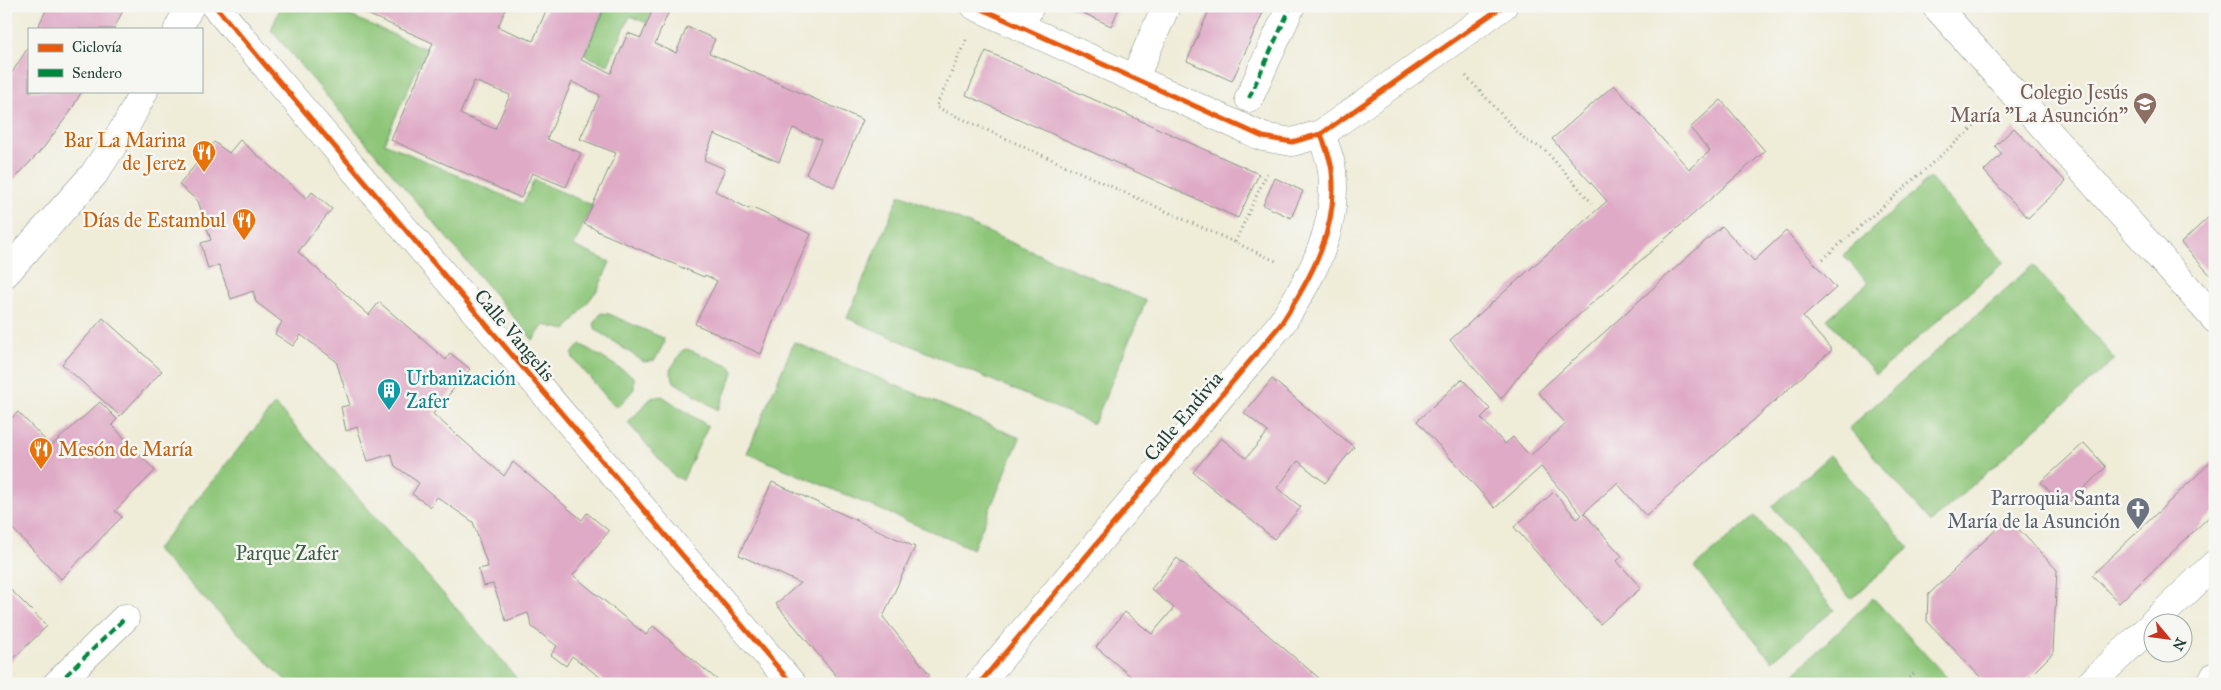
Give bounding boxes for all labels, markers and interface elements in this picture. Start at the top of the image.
legend [28,28,202,92]
text: Ciclovía [72,38,123,56]
text: Sendero [72,64,122,82]
place label: Colegio Jesús María "La Asunción" [1950,80,2128,127]
school or university icon: Colegio Jesús María "La Asunción" [2132,91,2158,125]
place label: Bar La Marina de Jerez [64,128,187,176]
restaurant icon: Bar La Marina de Jerez [191,139,217,173]
restaurant icon: Días de Estambul [231,207,257,241]
place label: Días de Estambul [82,208,227,232]
street label: Calle Vangelis [469,284,560,387]
place label: Urbanización Zafer [406,366,516,413]
street label: Calle Endivia [1139,366,1228,466]
building icon: Urbanización Zafer [376,377,402,411]
restaurant icon: Mesón de María [28,436,54,470]
place label: Mesón de María [58,437,193,461]
place label: Parroquia Santa María de la Asunción [1947,486,2121,533]
church icon: Parroquia Santa María de la Asunción [2125,496,2151,530]
park label: Parque Zafer [235,541,339,566]
north arrow [2144,612,2194,662]
text: N [2169,635,2189,653]

